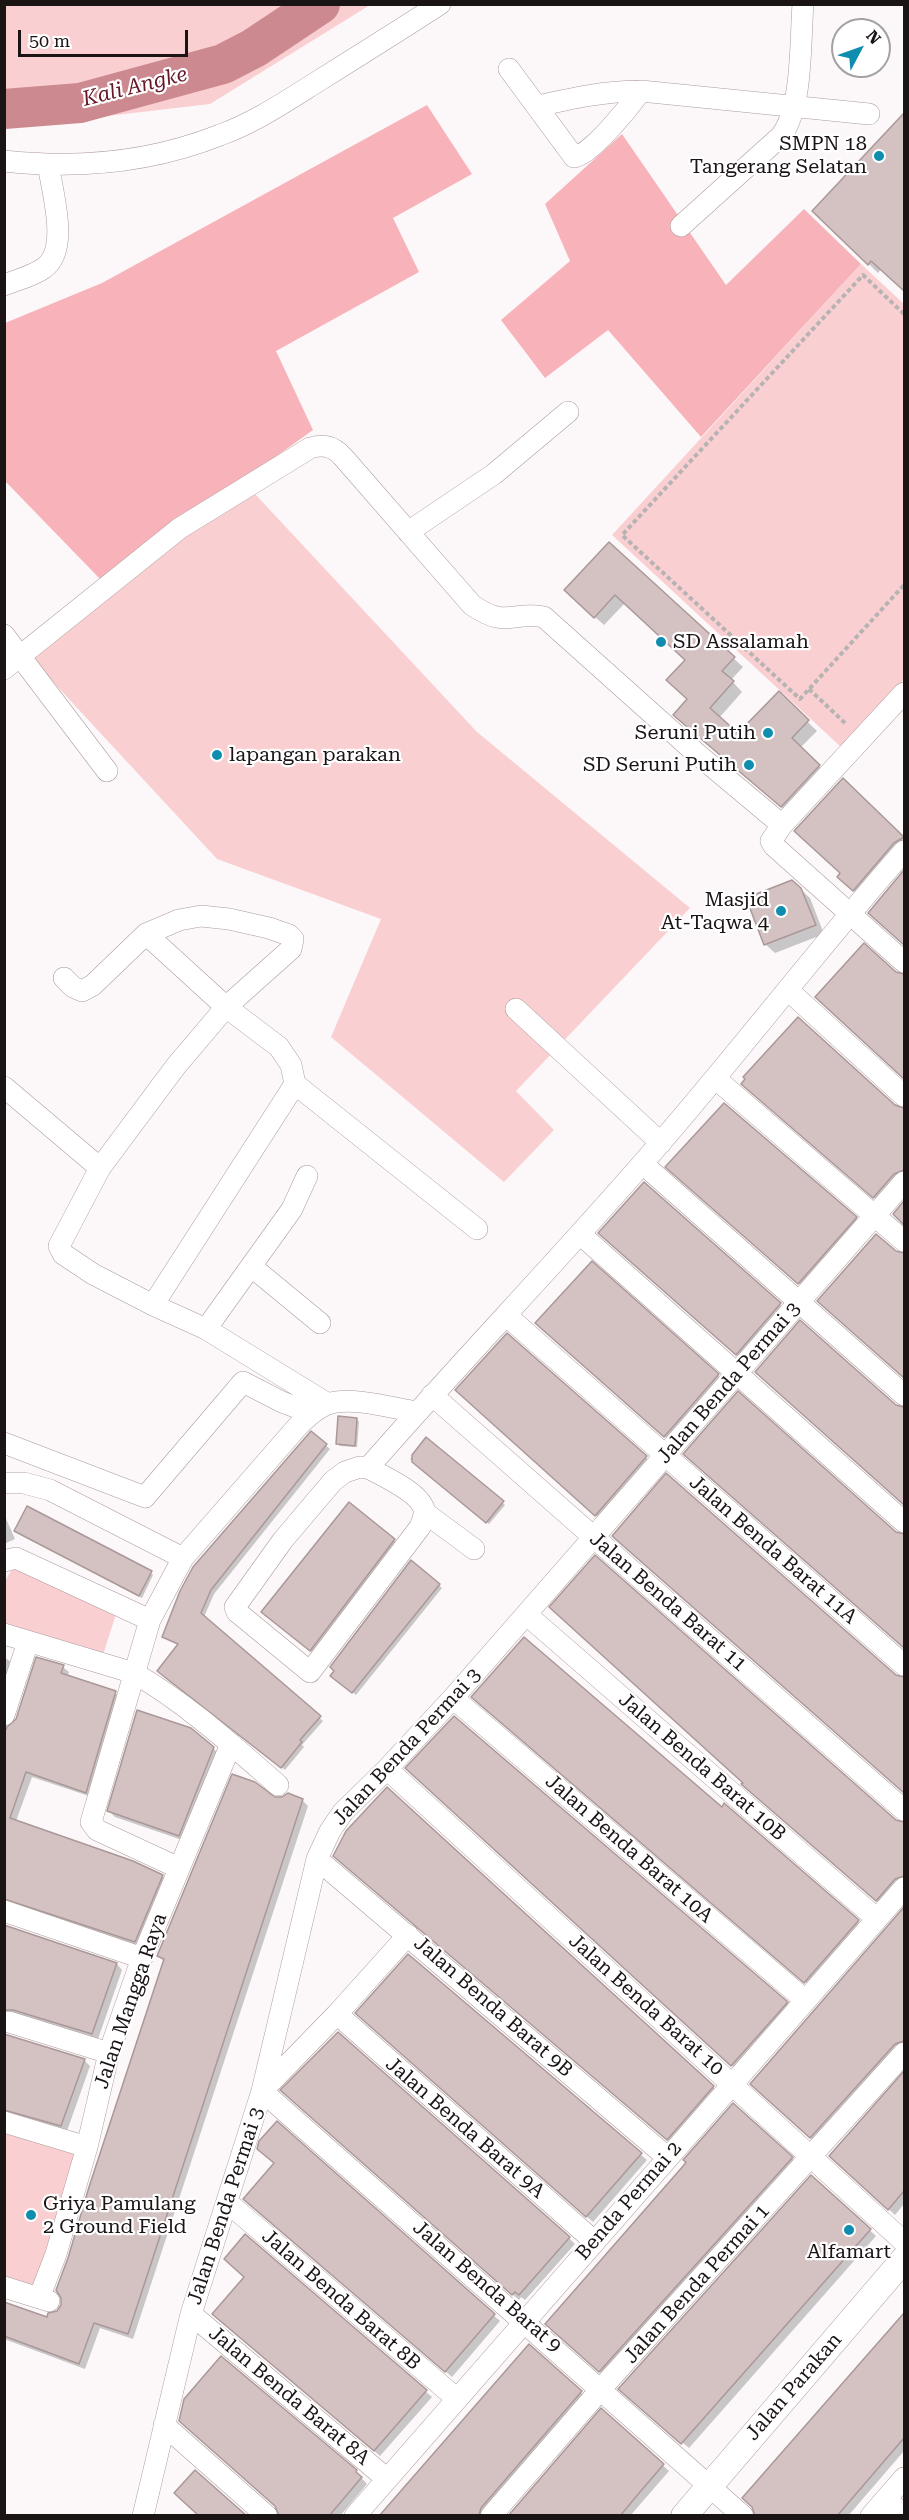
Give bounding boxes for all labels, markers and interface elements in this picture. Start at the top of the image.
scale bar [21,18,190,56]
north arrow [831,18,891,78]
text: N [862,26,885,48]
text: 50 m [29,30,70,51]
water label: Kali Angke [80,62,190,112]
place label: SMPN 18 Tangerang Selatan [690,132,867,179]
marker: SMPN 18 Tangerang Selatan [872,149,886,163]
place label: SD Assalamah [673,630,809,654]
marker: SD Assalamah [654,635,668,649]
place label: Seruni Putih [635,721,756,745]
marker: Seruni Putih [761,726,775,740]
place label: lapangan parakan [229,743,401,767]
marker: lapangan parakan [210,748,224,762]
place label: SD Seruni Putih [583,753,737,777]
marker: SD Seruni Putih [742,758,756,772]
place label: Masjid At-Taqwa 4 [661,888,769,935]
marker: Masjid At-Taqwa 4 [774,904,788,918]
street label: Jalan Benda Permai 3 [652,1297,806,1469]
street label: Jalan Benda Barat 11A [684,1471,862,1629]
street label: Jalan Benda Barat 11 [585,1527,751,1677]
street label: Jalan Benda Permai 3 [328,1663,486,1831]
street label: Jalan Benda Barat 10B [613,1688,791,1846]
street label: Jalan Benda Barat 10A [540,1770,718,1928]
street label: Jalan Mangga Raya [90,1910,172,2092]
street label: Jalan Benda Barat 10 [564,1929,728,2081]
street label: Jalan Benda Barat 9B [409,1931,577,2083]
street label: Jalan Benda Barat 9A [380,2052,550,2204]
street label: Jalan Benda Permai 3 [183,2104,269,2308]
street label: Benda Permai 2 [571,2137,687,2265]
place label: Griya Pamulang 2 Ground Field [43,2192,196,2239]
street label: Jalan Benda Permai 1 [619,2199,775,2369]
marker: Griya Pamulang 2 Ground Field [24,2208,38,2222]
street label: Jalan Benda Barat 9 [408,2216,566,2358]
marker: Alfamart [842,2223,856,2237]
street label: Jalan Benda Barat 8B [257,2224,425,2376]
place label: Alfamart [807,2240,891,2264]
street label: Jalan Benda Barat 8A [203,2322,375,2470]
street label: Jalan Parakan [741,2328,847,2446]

